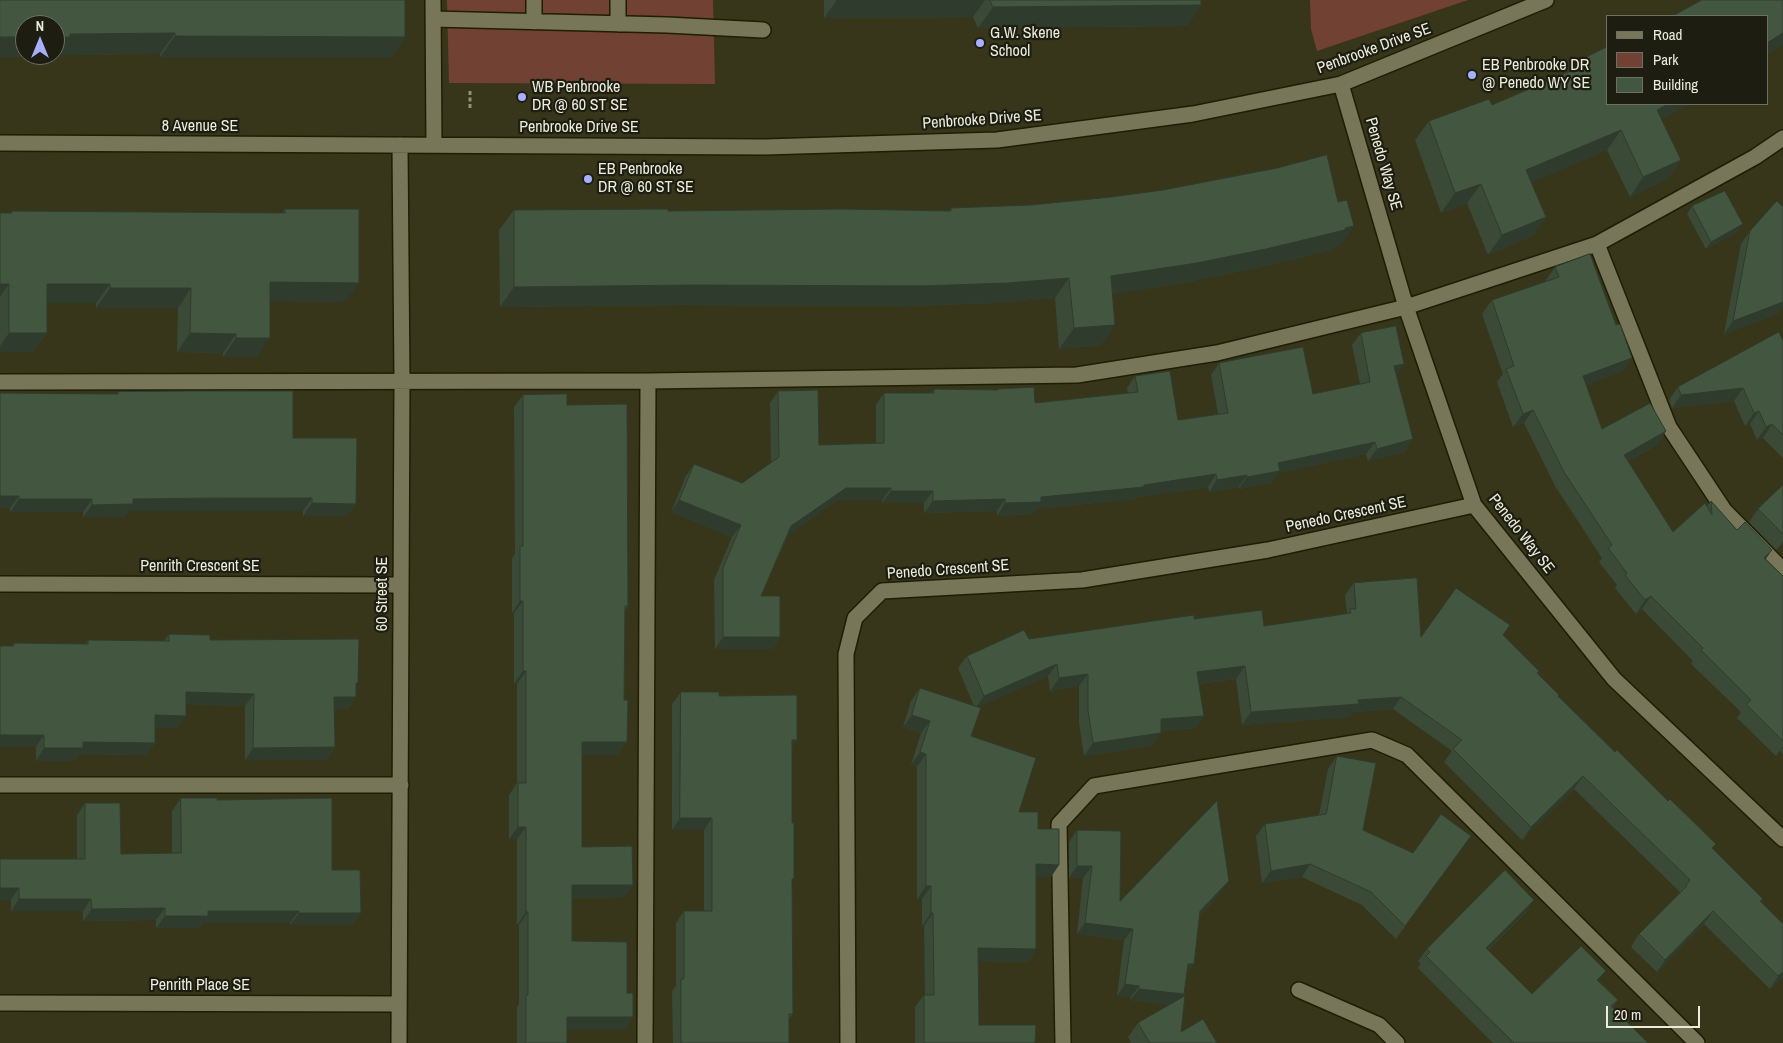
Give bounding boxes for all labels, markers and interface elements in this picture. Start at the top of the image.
north arrow [15,15,65,65]
legend [1606,15,1768,105]
text: N [36,17,44,35]
street label: Penbrooke Drive SE [1315,20,1433,78]
place label: G.W. Skene School [990,24,1060,62]
text: Road [1653,24,1682,45]
marker: G.W. Skene School [974,37,986,49]
text: Park [1653,49,1678,70]
place label: EB Penbrooke DR @ Penedo WY SE [1482,56,1590,94]
marker: EB Penbrooke DR @ Penedo WY SE [1466,69,1478,81]
text: Building [1653,74,1698,95]
place label: WB Penbrooke DR @ 60 ST SE [532,78,628,116]
marker: WB Penbrooke DR @ 60 ST SE [516,91,528,103]
street label: Penbrooke Drive SE [922,106,1042,134]
street label: Penedo Way SE [1361,115,1405,213]
street label: 8 Avenue SE [162,117,238,137]
street label: Penbrooke Drive SE [519,118,639,138]
place label: EB Penbrooke DR @ 60 ST SE [598,160,694,198]
marker: EB Penbrooke DR @ 60 ST SE [582,173,594,185]
street label: Penedo Way SE [1484,490,1558,578]
street label: Penedo Crescent SE [1284,493,1408,537]
street label: Penedo Crescent SE [886,556,1010,584]
street label: Penrith Crescent SE [140,557,260,577]
street label: 60 Street SE [373,557,393,631]
street label: Penrith Place SE [150,976,250,996]
scale bar [1608,996,1702,1028]
text: 20 m [1614,1004,1641,1025]

